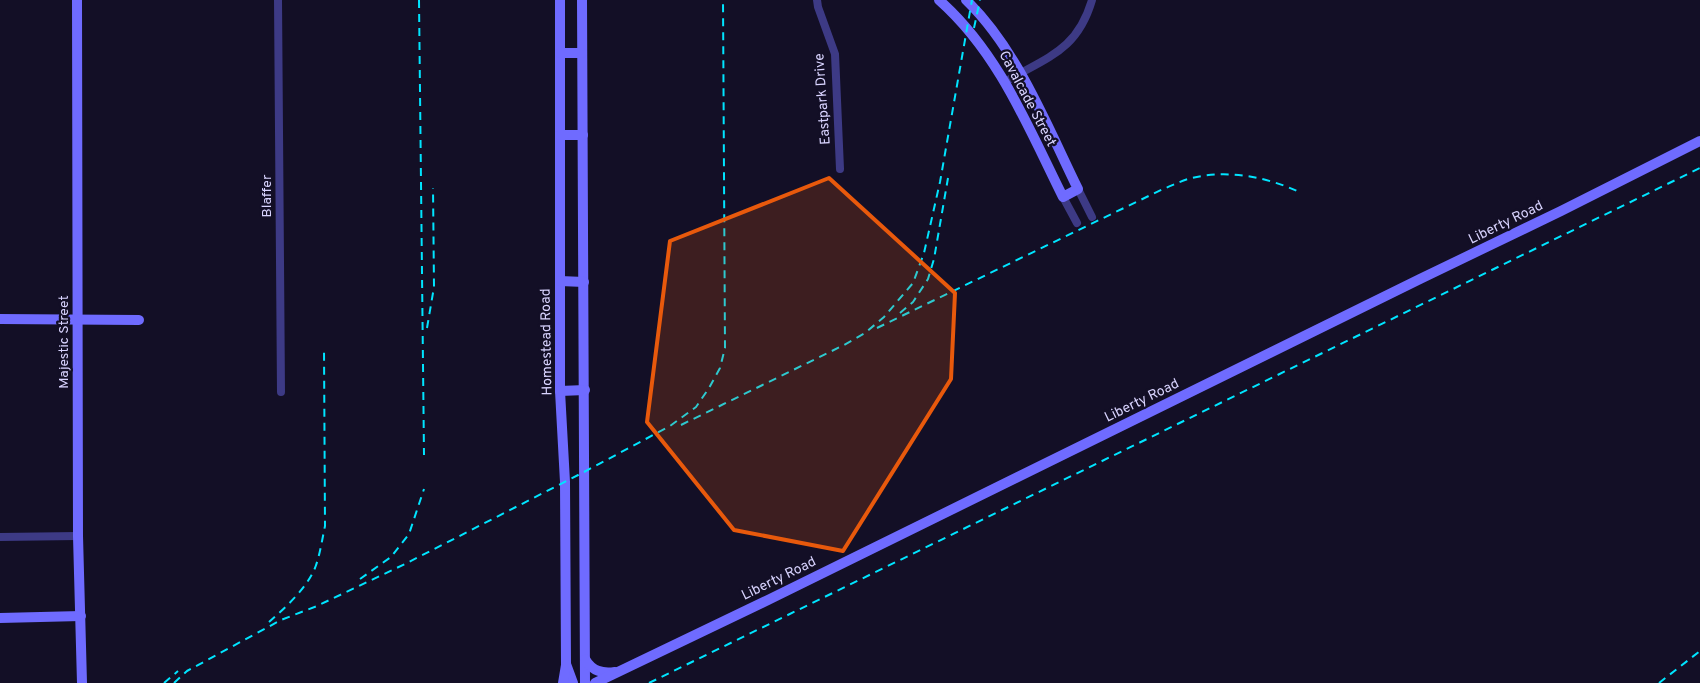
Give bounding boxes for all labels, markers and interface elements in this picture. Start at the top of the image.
street label: Cavalcade Street [995,48,1059,150]
street label: Eastpark Drive [811,53,835,145]
street label: Blaffer [259,174,276,217]
street label: Liberty Road [1466,198,1546,248]
street label: Homestead Road [538,288,556,396]
street label: Majestic Street [56,295,73,389]
street label: Liberty Road [1102,376,1182,426]
street label: Liberty Road [739,554,819,604]

